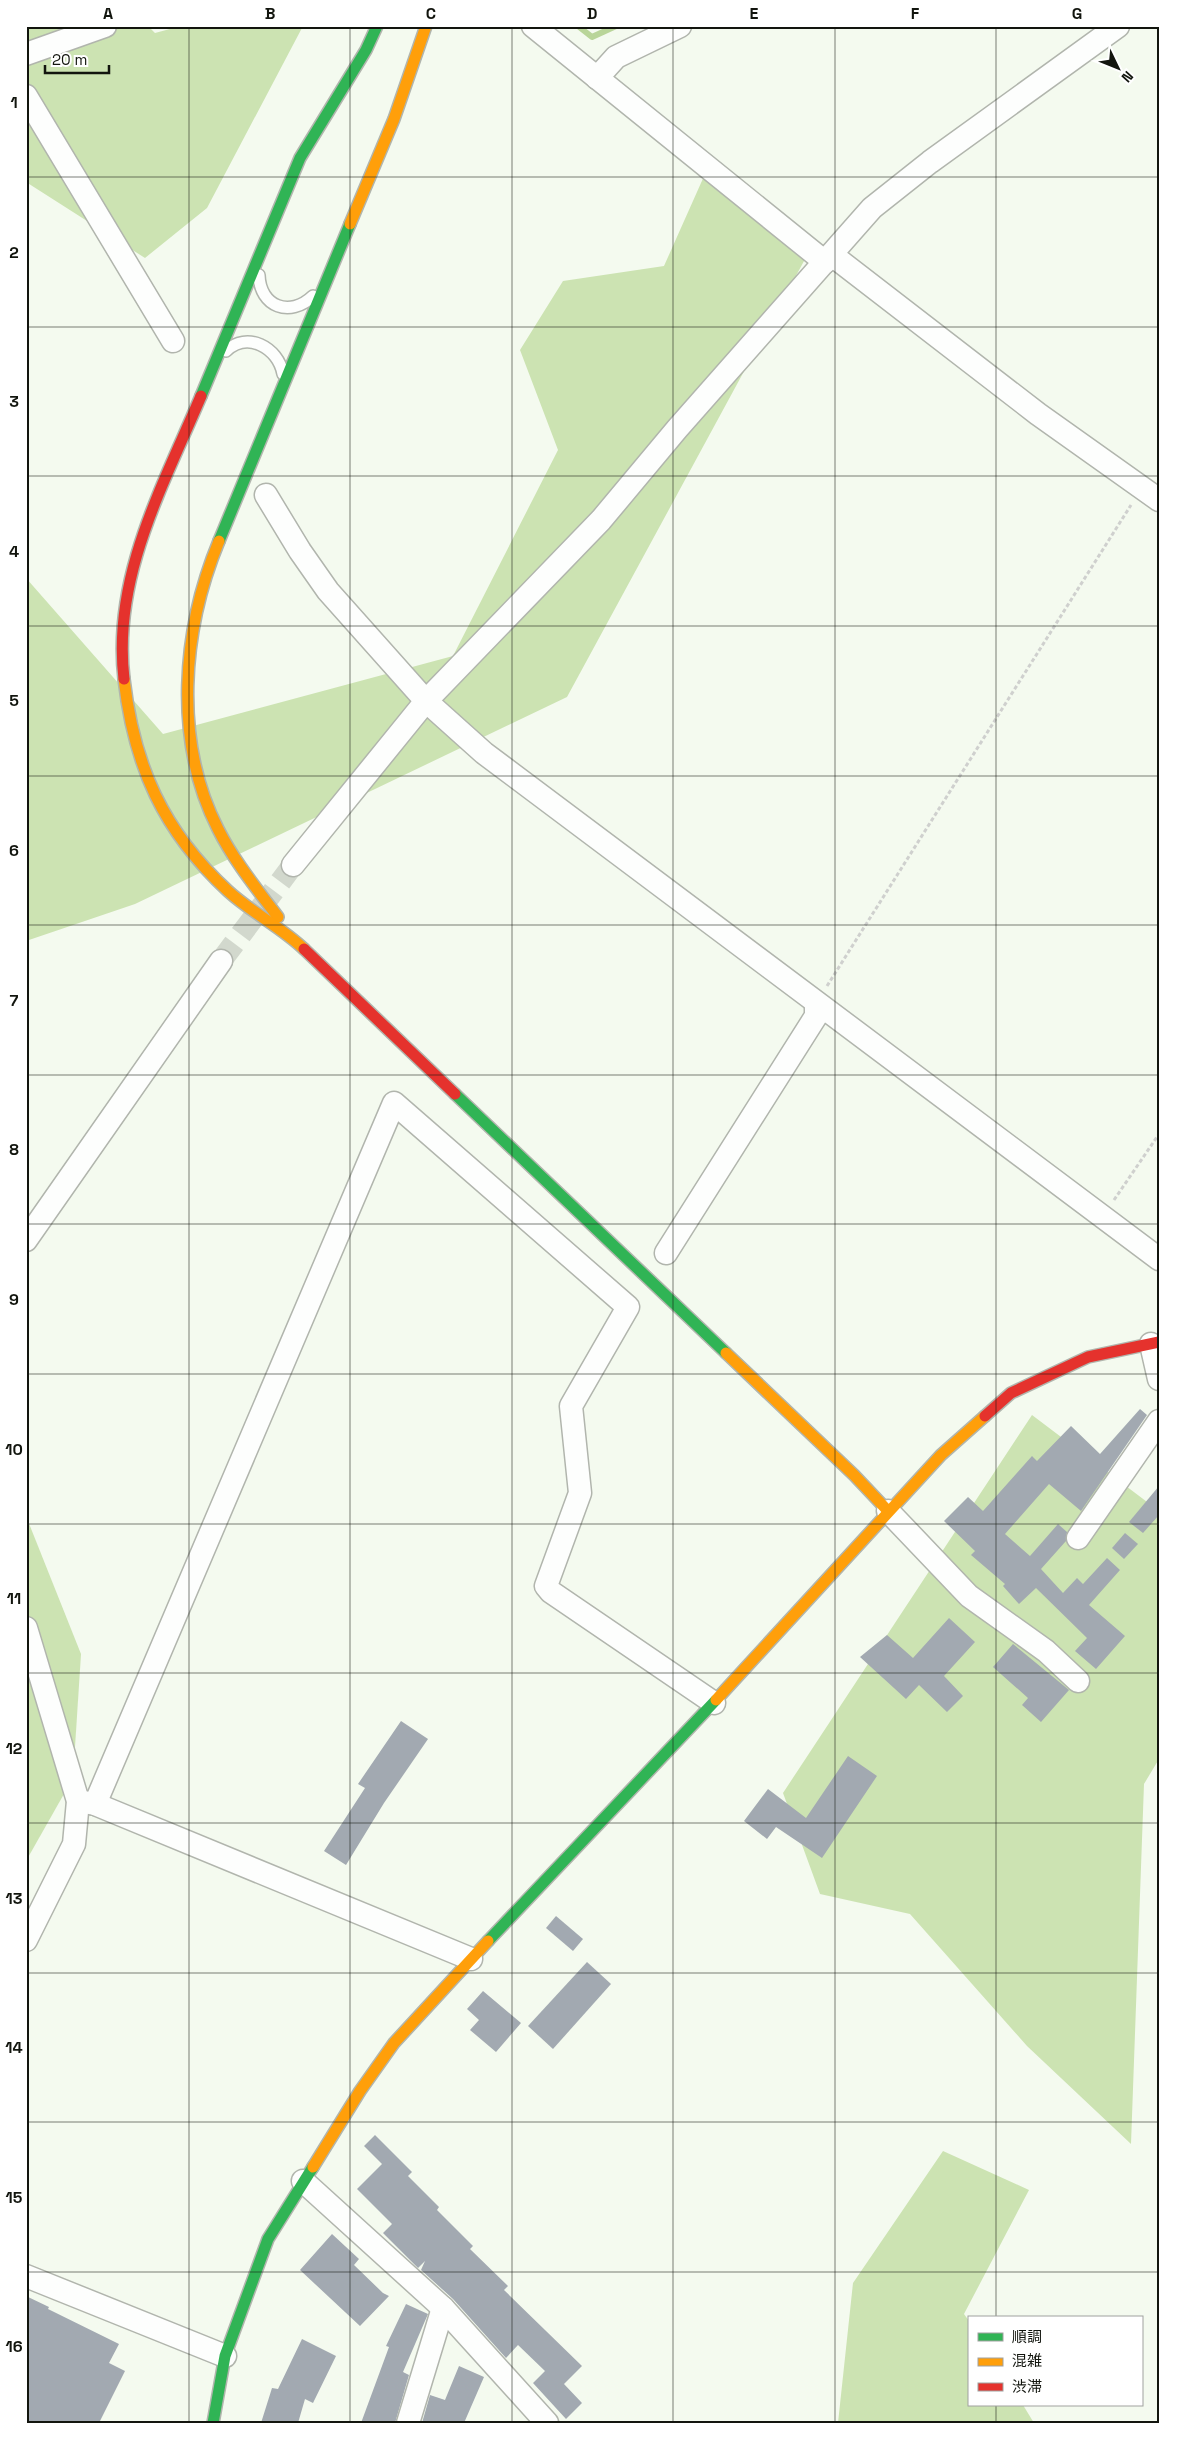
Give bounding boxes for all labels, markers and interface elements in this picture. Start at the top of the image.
text: A [103,3,113,24]
text: B [265,3,275,24]
text: C [426,3,436,24]
text: D [587,3,597,24]
text: E [750,3,759,24]
text: F [911,3,920,24]
text: G [1072,3,1082,24]
scale bar [45,42,109,74]
north arrow [1092,42,1142,92]
text: 20 m [52,50,87,69]
text: N [1118,67,1137,86]
text: 1 [10,92,18,113]
text: 2 [9,242,19,263]
text: 3 [9,391,19,412]
text: 4 [9,541,19,562]
text: 5 [9,690,19,711]
text: 6 [9,840,19,861]
text: 7 [10,990,19,1011]
text: 8 [9,1139,19,1160]
text: 9 [9,1289,19,1310]
text: 10 [5,1439,23,1460]
text: 11 [7,1588,21,1609]
text: 12 [6,1738,22,1759]
text: 13 [6,1888,23,1909]
text: 14 [5,2037,23,2058]
text: 15 [6,2187,23,2208]
legend [968,2316,1142,2406]
text: 順調 [1012,2327,1042,2346]
text: 16 [5,2336,23,2357]
text: 混雑 [1012,2351,1042,2370]
text: 渋滞 [1012,2377,1042,2396]

